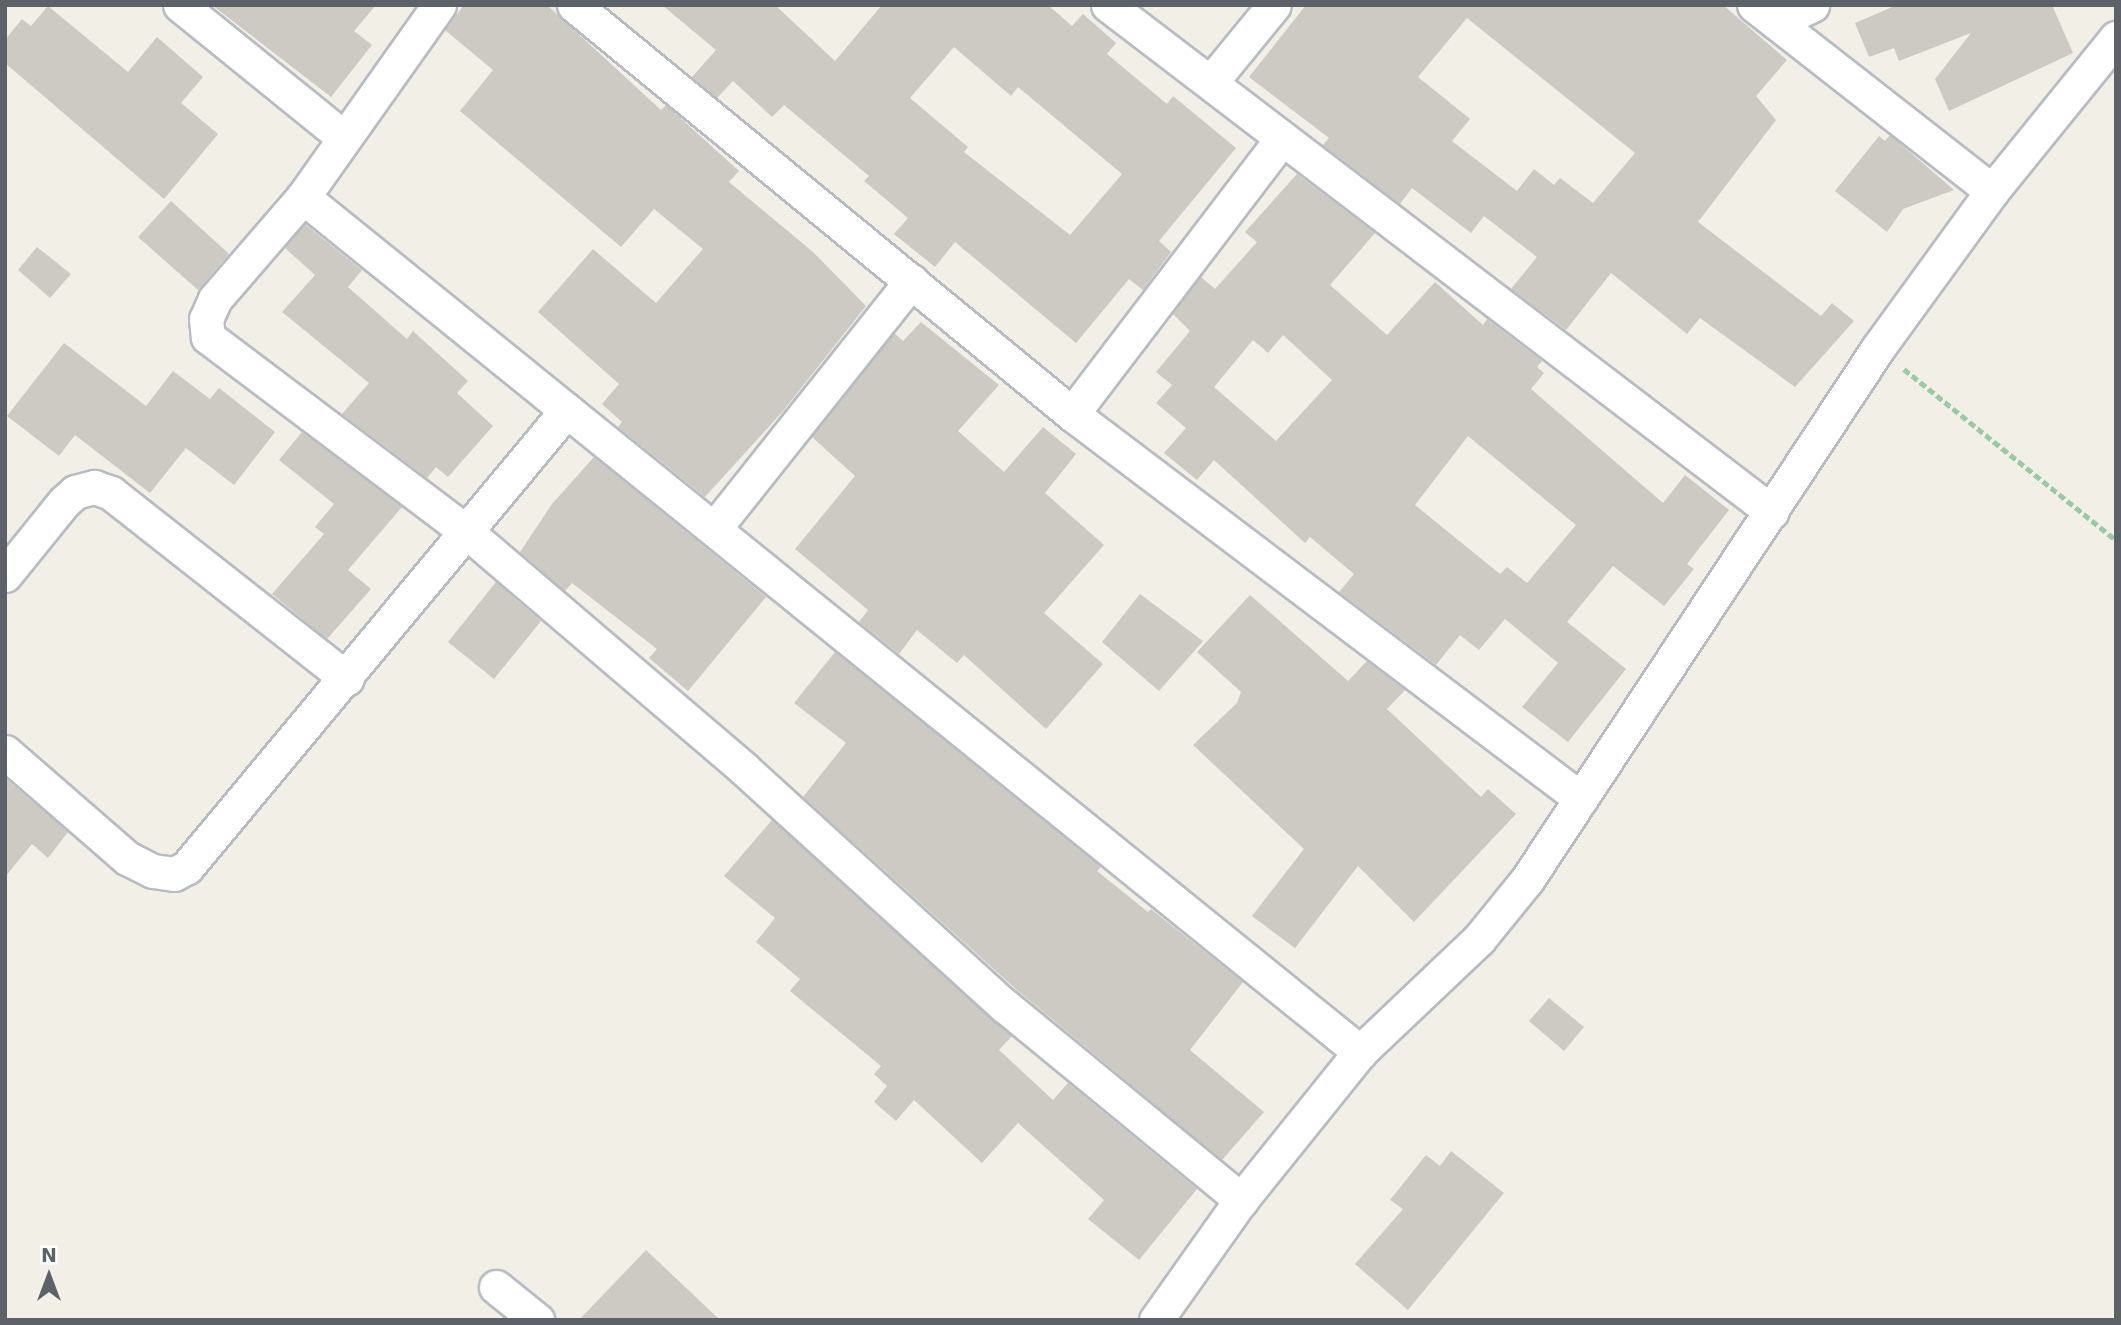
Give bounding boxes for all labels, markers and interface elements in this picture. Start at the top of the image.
north arrow [14,1241,84,1311]
text: N [41,1244,57,1266]

